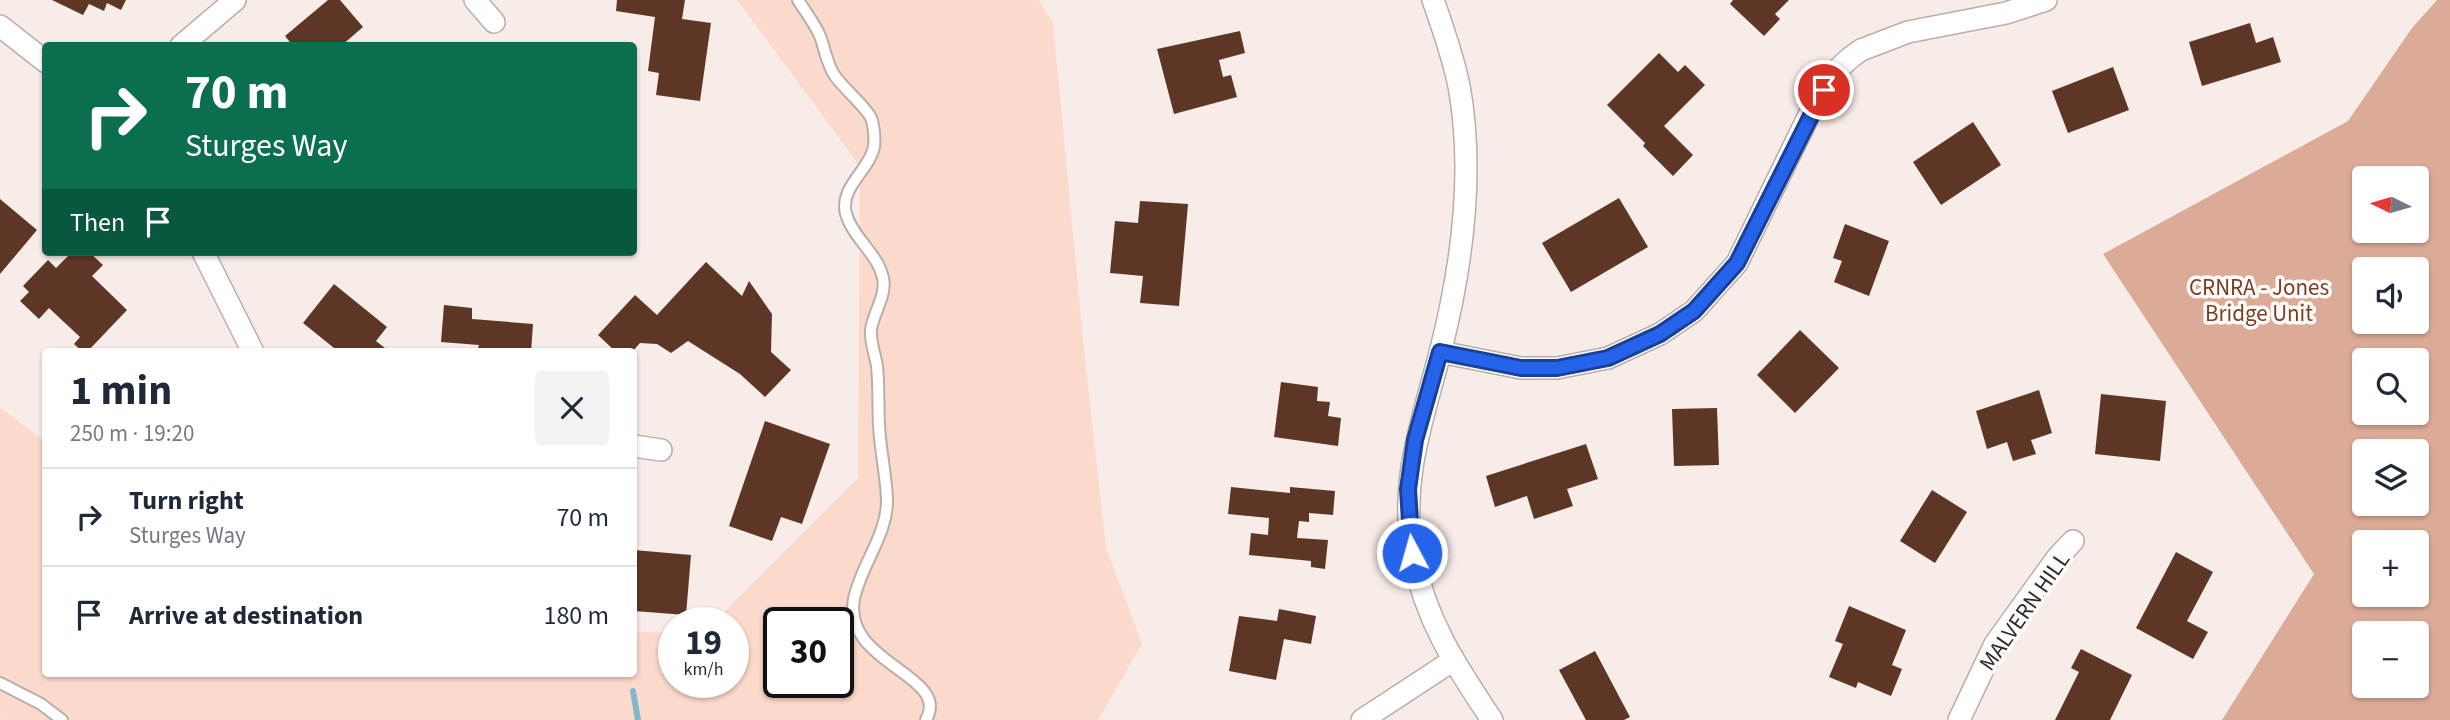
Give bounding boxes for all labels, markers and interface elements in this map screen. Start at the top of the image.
text: 70 m [185,58,289,128]
pin [1794,60,1854,120]
icon: right [70,70,161,161]
icon: arrive [1805,71,1843,109]
text: Sturges Way [185,123,347,169]
north arrow [2352,166,2429,243]
map controls [2352,166,2429,698]
icon: arrive [139,203,177,241]
text: Then [70,204,125,241]
button: sound [2352,257,2429,334]
park label: CRNRA - Jones Bridge Unit [2189,271,2329,330]
button: search [2352,348,2429,425]
text: 1 min [70,361,172,421]
button: close [535,371,609,445]
text: 250 m · 19:20 [70,417,194,450]
button: layers [2352,439,2429,516]
text: Turn right [129,482,244,519]
icon: right [70,498,108,536]
text: 70 m [556,499,609,536]
position arrow [1375,516,1449,590]
text: Sturges Way [129,519,246,552]
button: + [2352,530,2429,607]
street label: MALVERN HILL [1971,545,2078,678]
icon: arrive [70,596,108,634]
text: Arrive at destination [129,597,363,634]
text: 180 m [543,597,609,634]
speed limit sign: 30 [763,607,854,698]
text: 19 [685,618,722,668]
button: − [2352,621,2429,698]
text: km/h [684,657,723,682]

